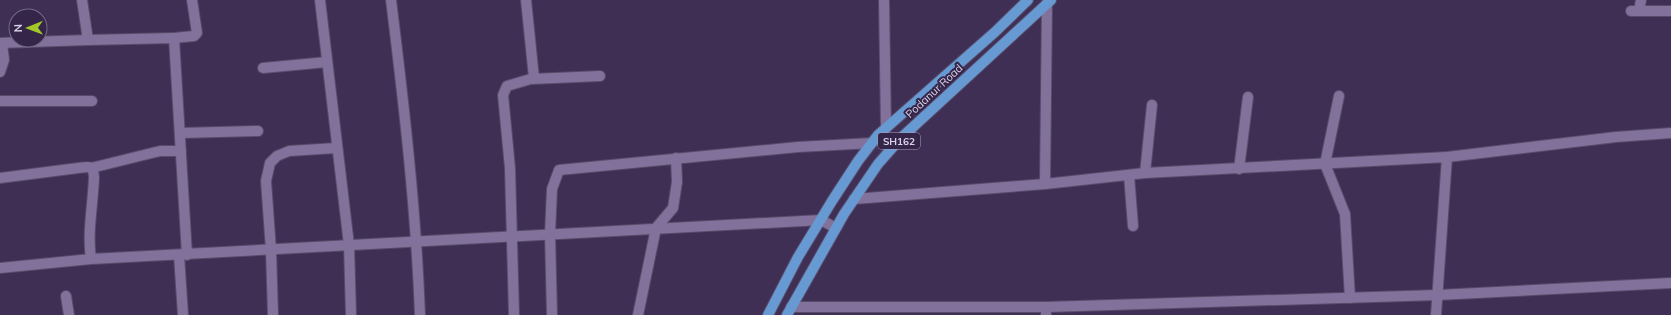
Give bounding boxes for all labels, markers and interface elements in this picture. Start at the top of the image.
north arrow [8,8,48,48]
text: N [11,24,25,32]
street label: Podanur Road [903,61,965,121]
road number: SH162 [878,133,920,149]

